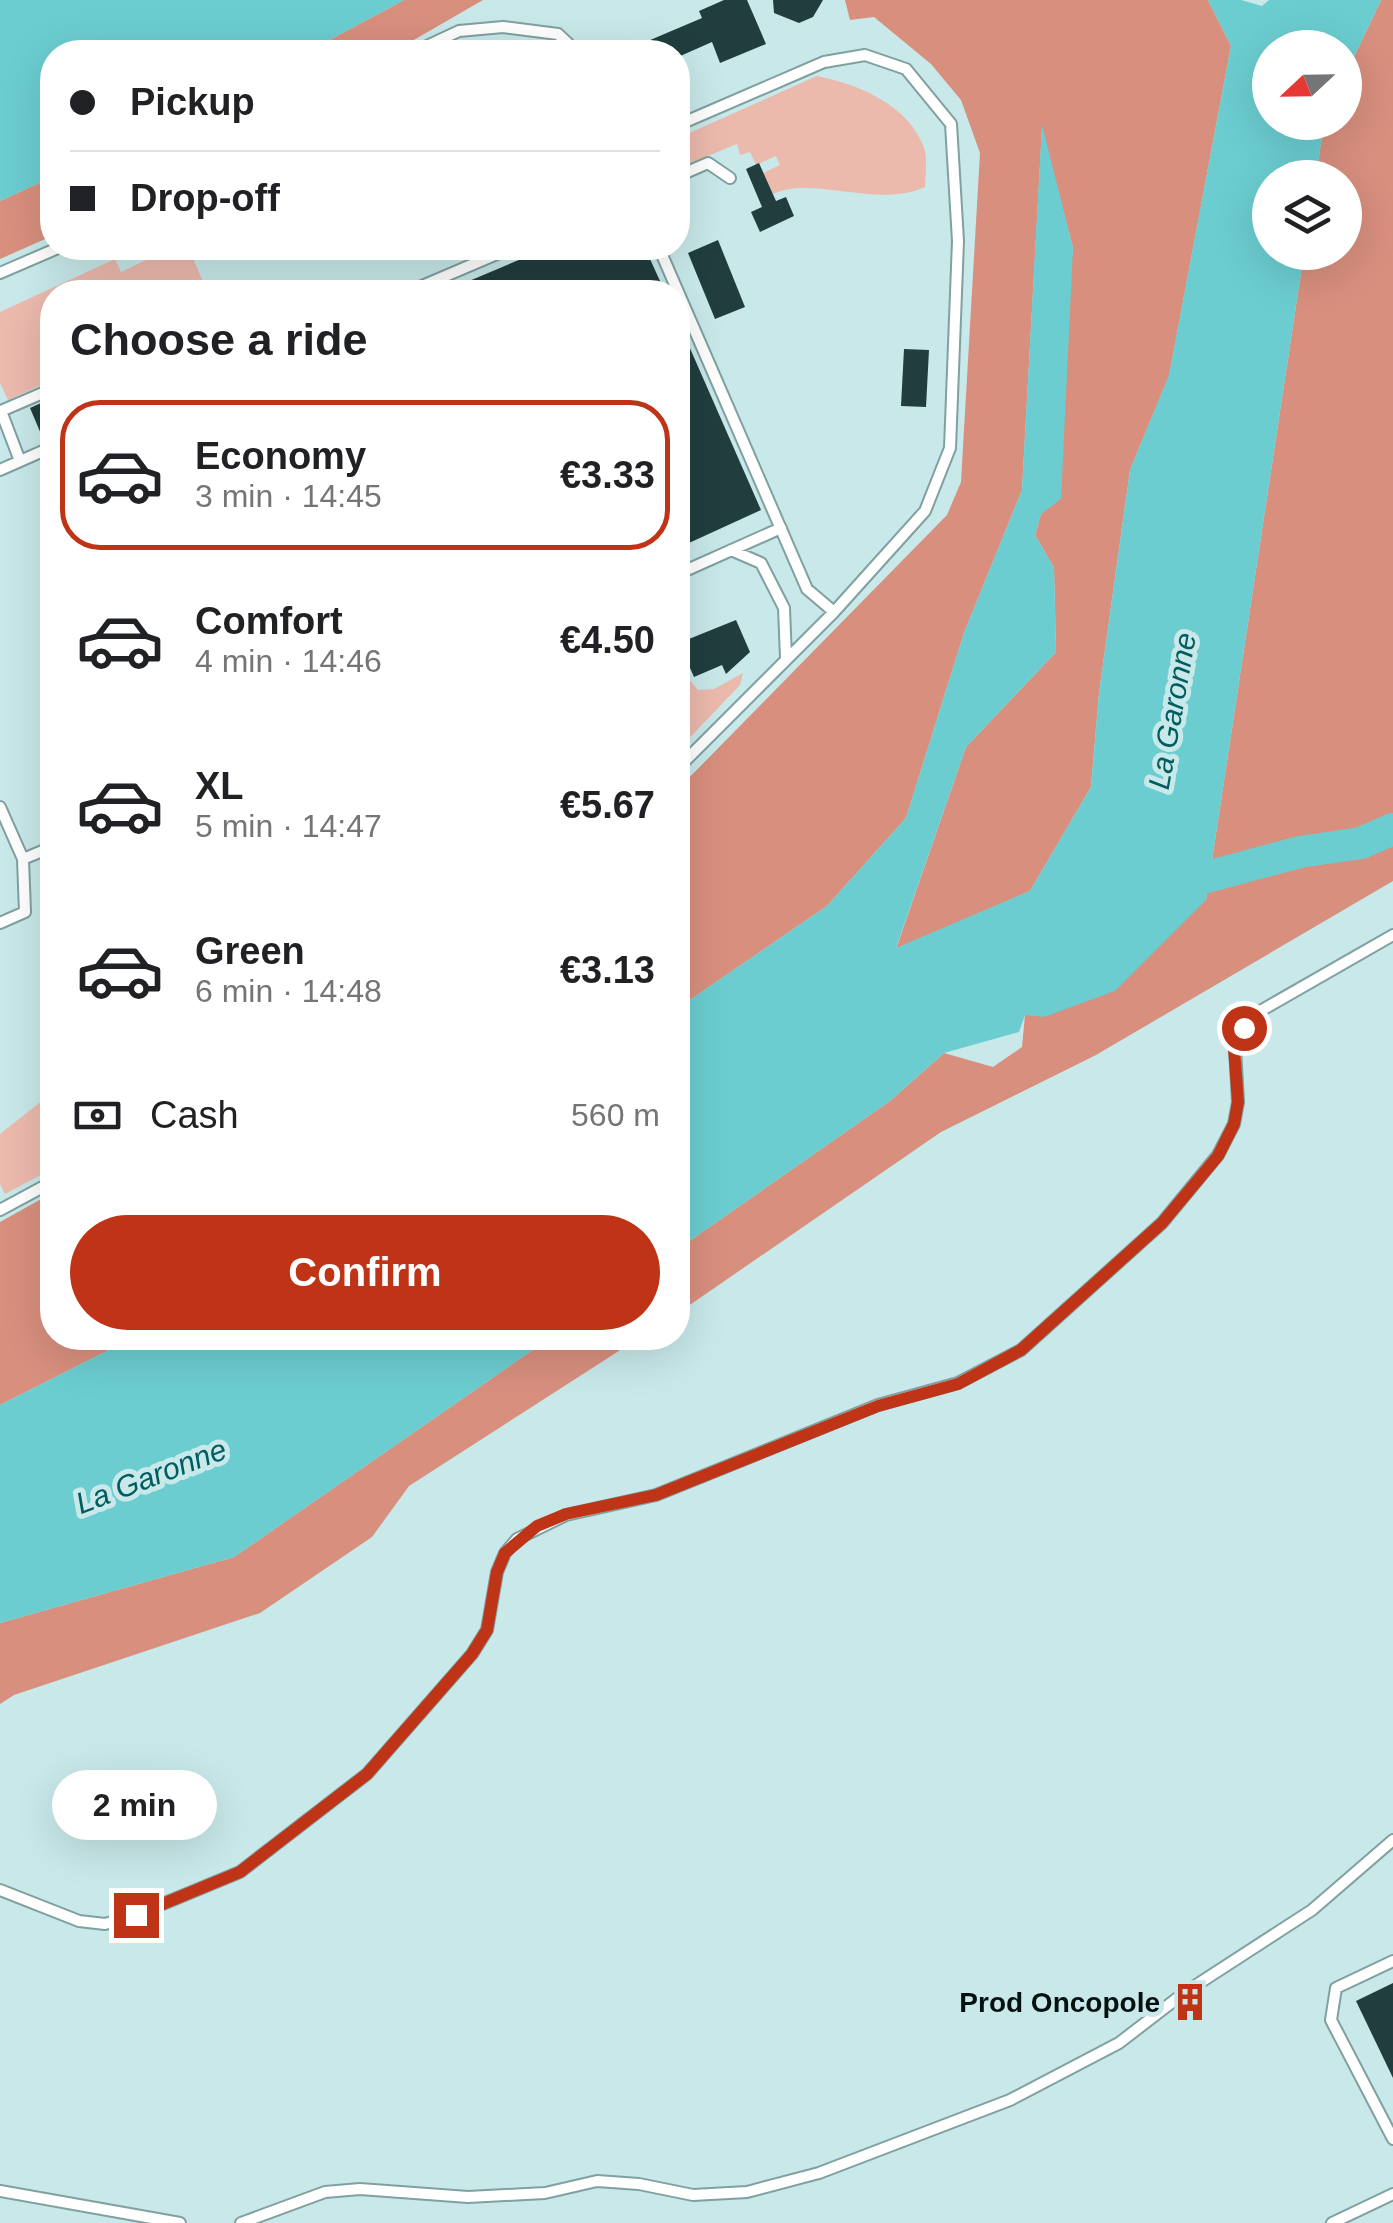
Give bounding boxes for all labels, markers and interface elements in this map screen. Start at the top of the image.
north arrow [1252,30,1362,140]
map controls [1252,30,1362,270]
text: Pickup [130,81,255,123]
button: layers [1252,160,1362,270]
text: Drop-off [130,177,280,219]
text: Choose a ride [70,314,368,365]
icon: car [75,430,165,520]
text: Economy [195,435,366,477]
text: €3.33 [560,454,655,496]
text: 3 min · 14:45 [195,478,382,514]
icon: car [75,595,165,685]
text: Comfort [195,600,343,642]
text: €4.50 [560,619,655,661]
water label: La Garonne [1142,630,1202,792]
text: 4 min · 14:46 [195,643,382,679]
icon: car [75,760,165,850]
text: XL [195,765,244,807]
text: €5.67 [560,784,655,826]
text: 5 min · 14:47 [195,808,382,844]
icon: car [75,925,165,1015]
text: Green [195,930,305,972]
text: €3.13 [560,949,655,991]
text: 6 min · 14:48 [195,973,382,1009]
route start [1222,1006,1267,1051]
icon: cash [70,1088,125,1143]
text: Cash [150,1094,239,1136]
text: 560 m [571,1097,660,1133]
button: Confirm [70,1215,660,1330]
water label: La Garonne [71,1432,231,1520]
callout: 2 min [54,1770,218,1840]
text: 2 min [93,1787,176,1823]
route end [114,1893,159,1938]
building icon: Prod Oncopole [1169,1981,1211,2023]
place label: Prod Oncopole [959,1987,1160,2018]

